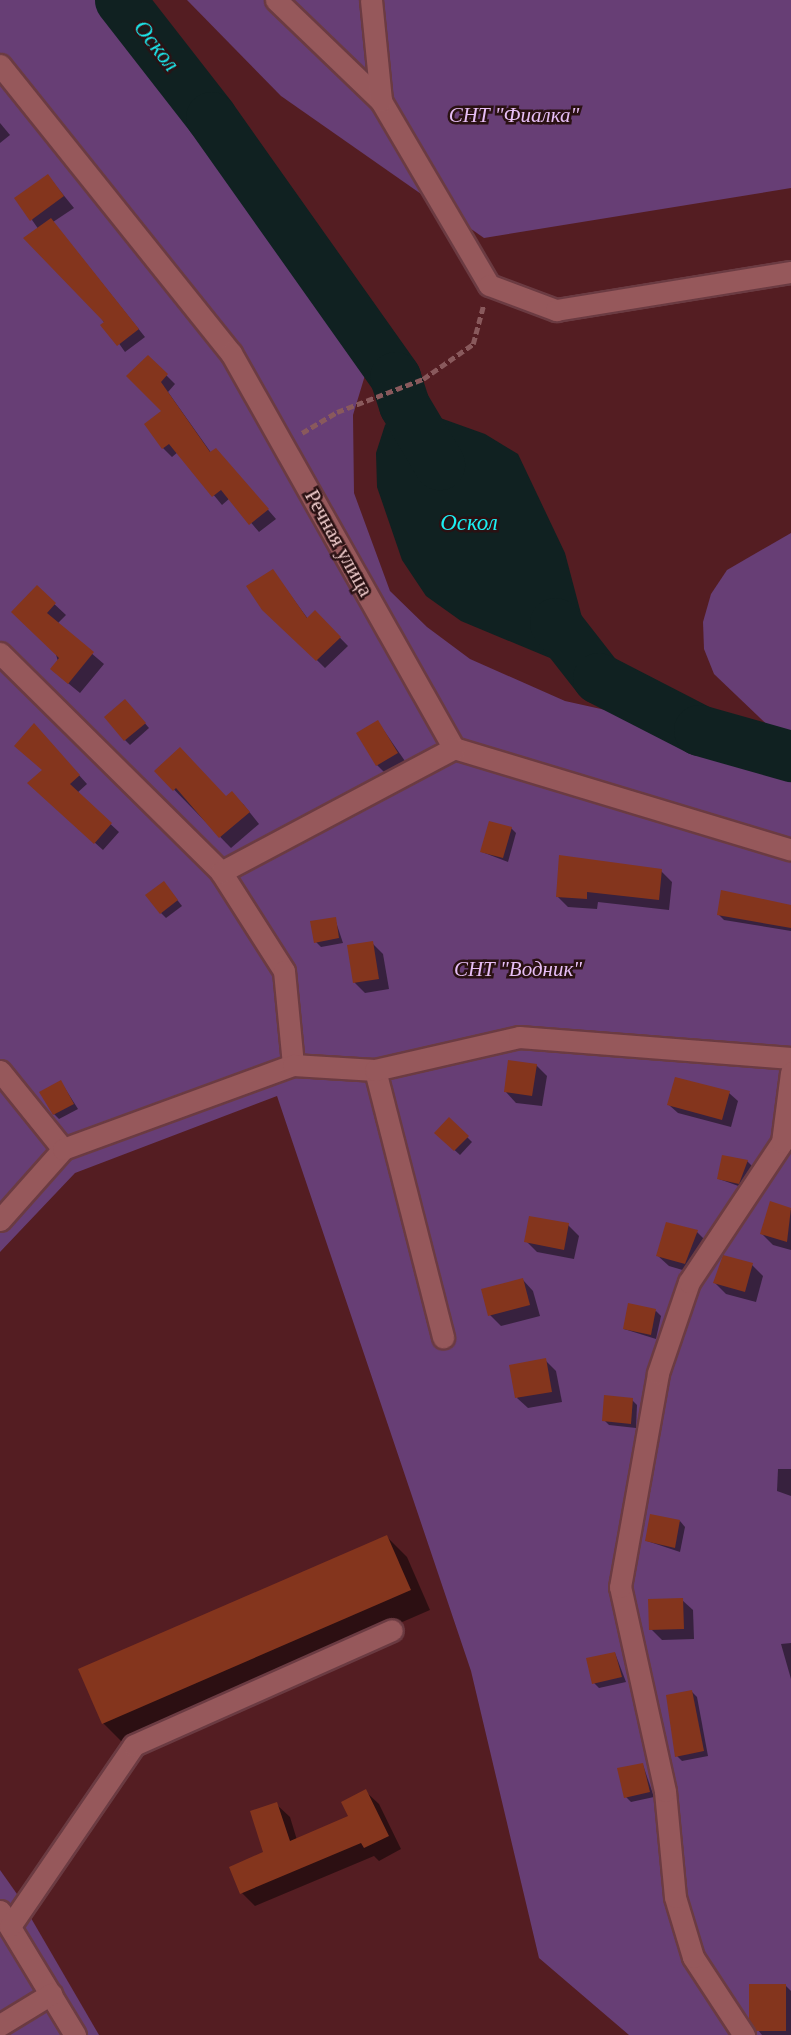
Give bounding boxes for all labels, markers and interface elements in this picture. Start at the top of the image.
water label: Оскол [127,15,185,77]
park label: СНТ "Фиалка" [449,102,579,128]
street label: Речная улица [299,485,379,601]
water label: Оскол [440,509,498,537]
park label: СНТ "Водник" [454,956,582,982]

